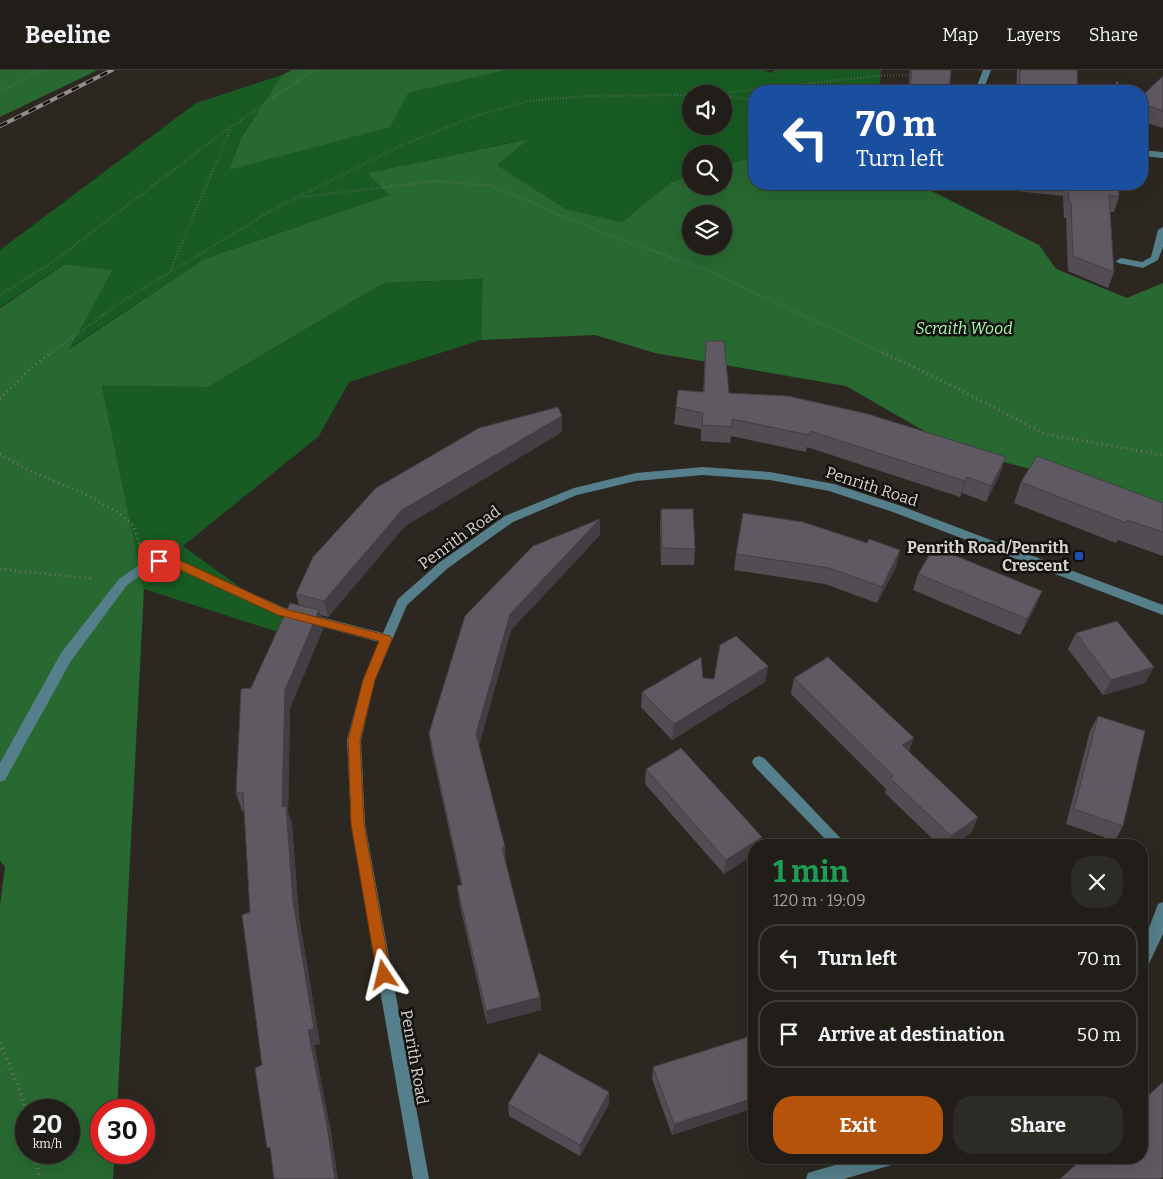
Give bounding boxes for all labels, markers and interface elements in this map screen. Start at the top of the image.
text: Beeline [25,21,110,49]
text: Map [942,24,978,46]
text: Layers [1006,24,1061,46]
text: Share [1089,24,1138,46]
map controls [682,85,732,255]
button: sound [682,85,732,135]
text: 70 m [856,103,936,145]
icon: left [773,105,838,170]
button: search [682,145,732,195]
text: Turn left [856,145,944,172]
button: layers [682,205,732,255]
park label: Scraith Wood [915,319,1013,338]
street label: Penrith Road [823,463,921,511]
street label: Penrith Road [415,501,504,573]
place label: Penrith Road/Penrith Crescent [907,538,1070,575]
pin [138,540,180,582]
icon: arrive [145,547,173,575]
marker: Penrith Road/Penrith Crescent [1073,550,1085,562]
text: 1 min [773,854,849,890]
button: close [1071,856,1123,908]
text: 120 m · 19:09 [773,891,866,910]
icon: left [775,944,803,972]
text: Turn left [818,947,897,970]
text: 70 m [1078,947,1121,970]
position arrow [357,948,409,1000]
street label: Penrith Road [397,1008,432,1107]
icon: arrive [775,1020,803,1048]
text: Arrive at destination [818,1023,1005,1046]
text: 50 m [1077,1023,1121,1046]
button: Exit [773,1096,943,1154]
button: Share [953,1096,1123,1154]
speed limit sign: 30 [90,1099,155,1164]
text: 20 [33,1110,62,1140]
text: km/h [33,1137,62,1151]

